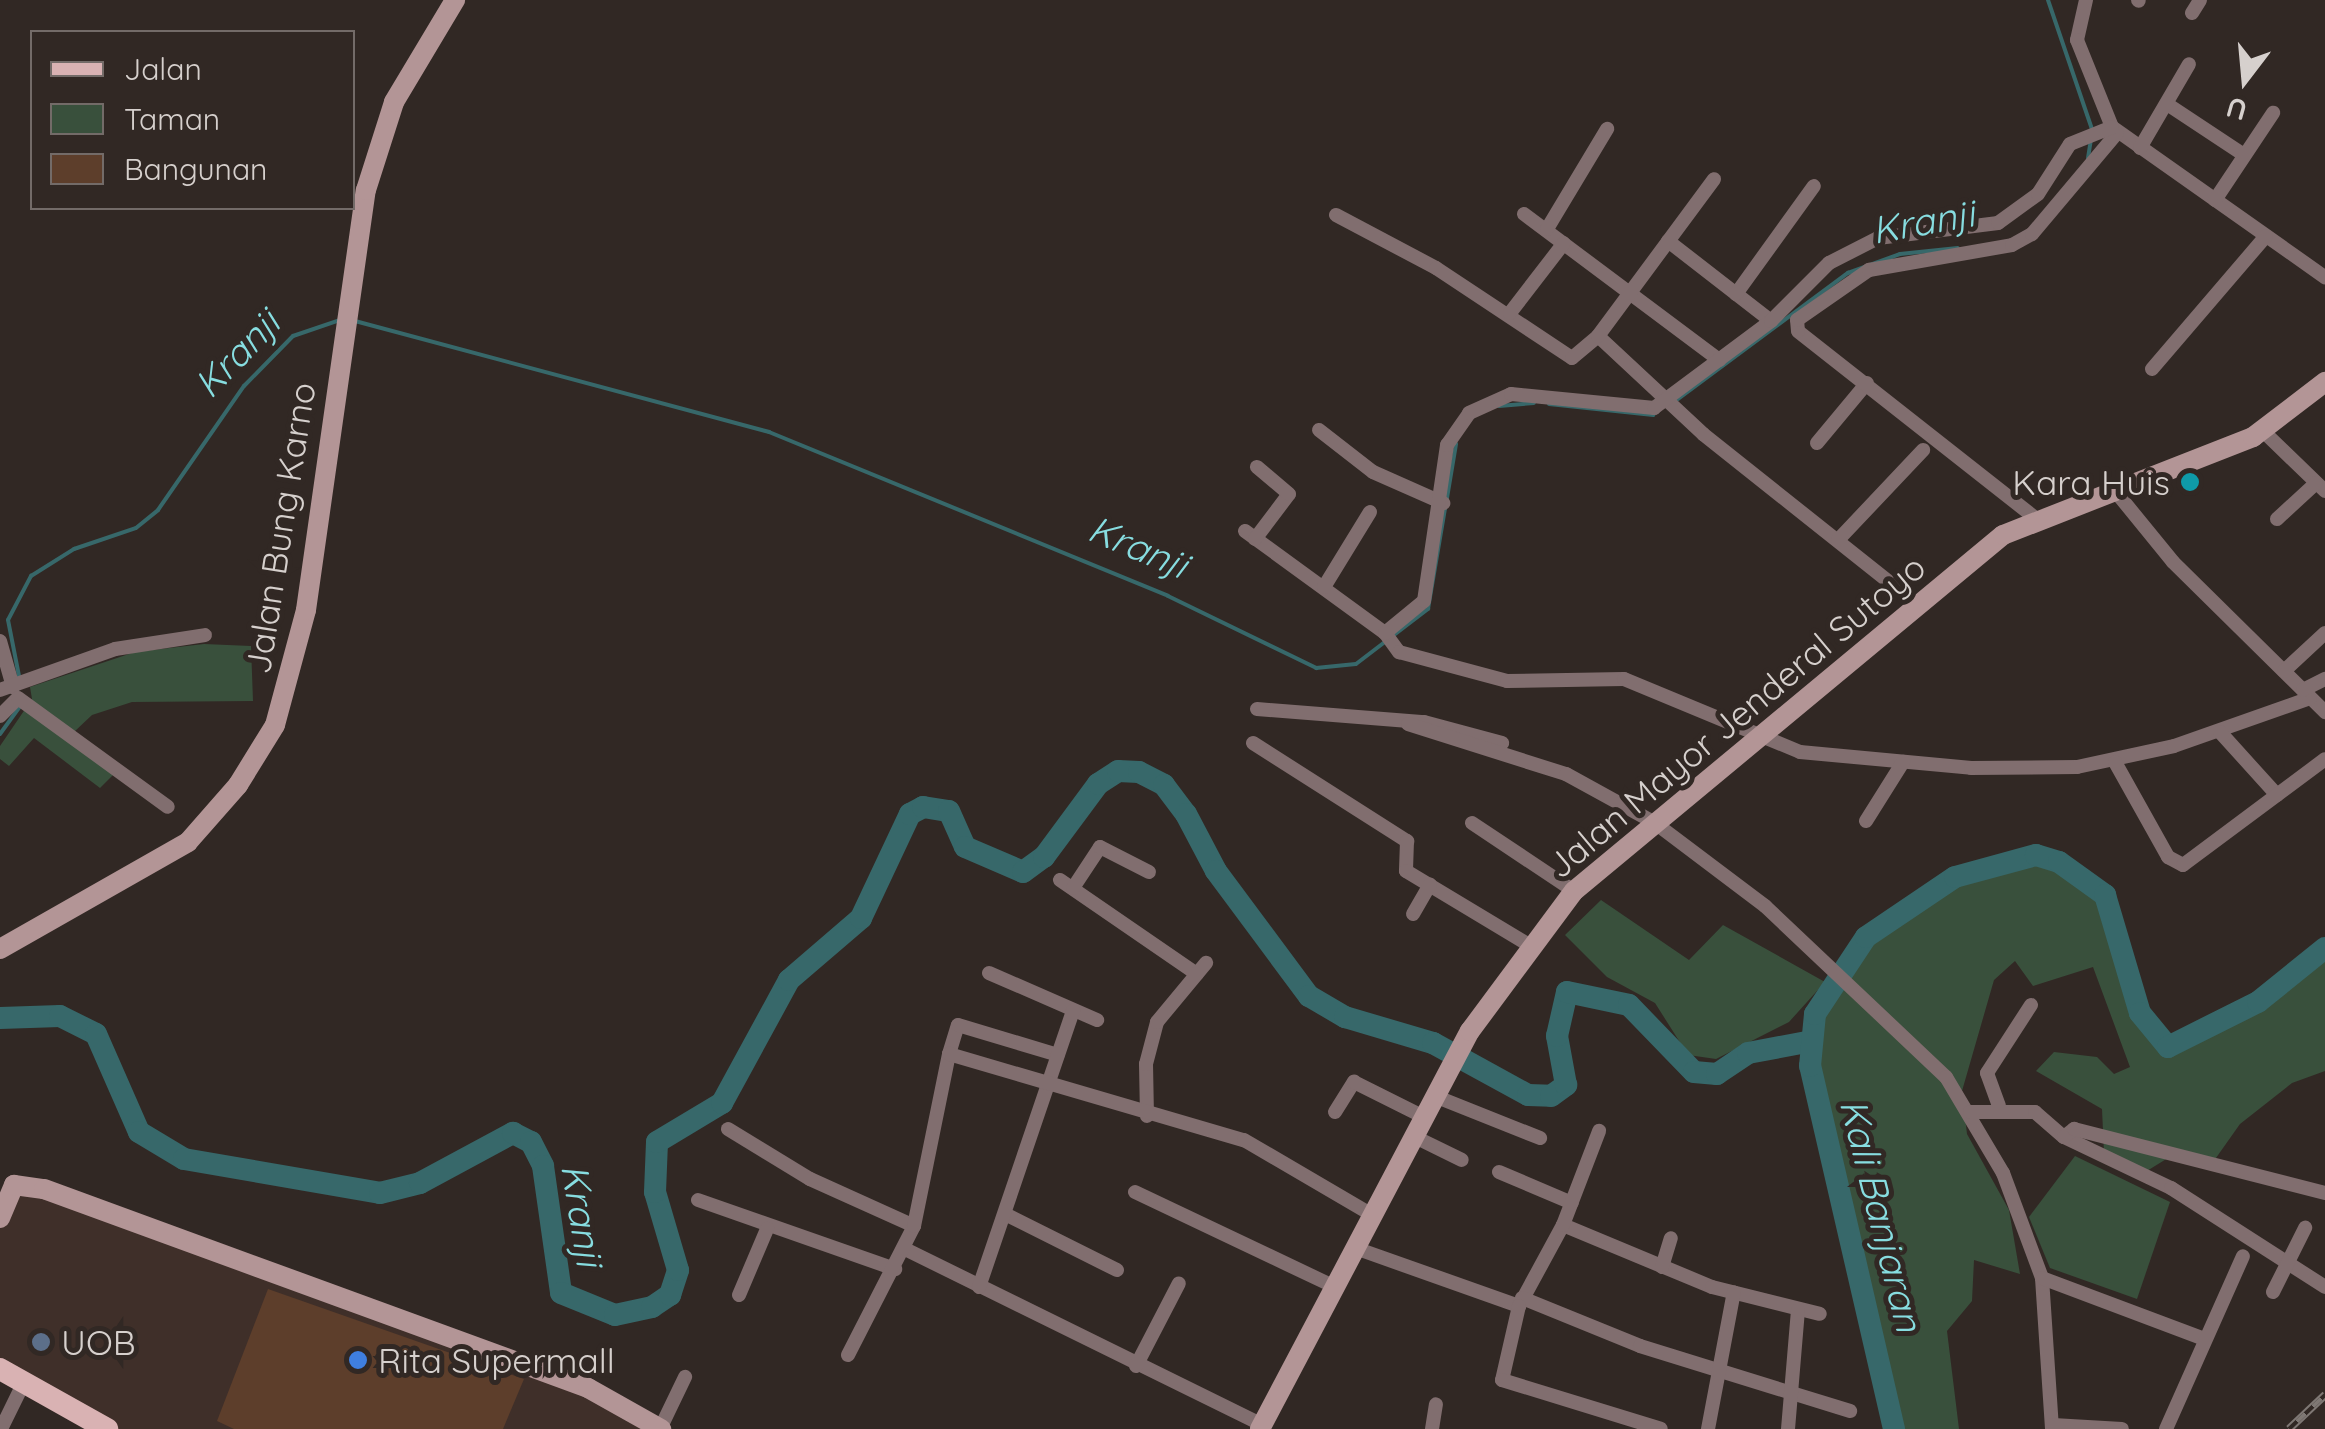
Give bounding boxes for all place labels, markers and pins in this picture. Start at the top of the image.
place label: Kara Huis [2012,461,2170,503]
marker: Kara Huis [2179,471,2201,493]
place label: UOB [61,1321,136,1363]
marker: UOB [30,1331,52,1353]
place label: Rita Supermall [378,1339,615,1381]
marker: Rita Supermall [347,1349,369,1371]

